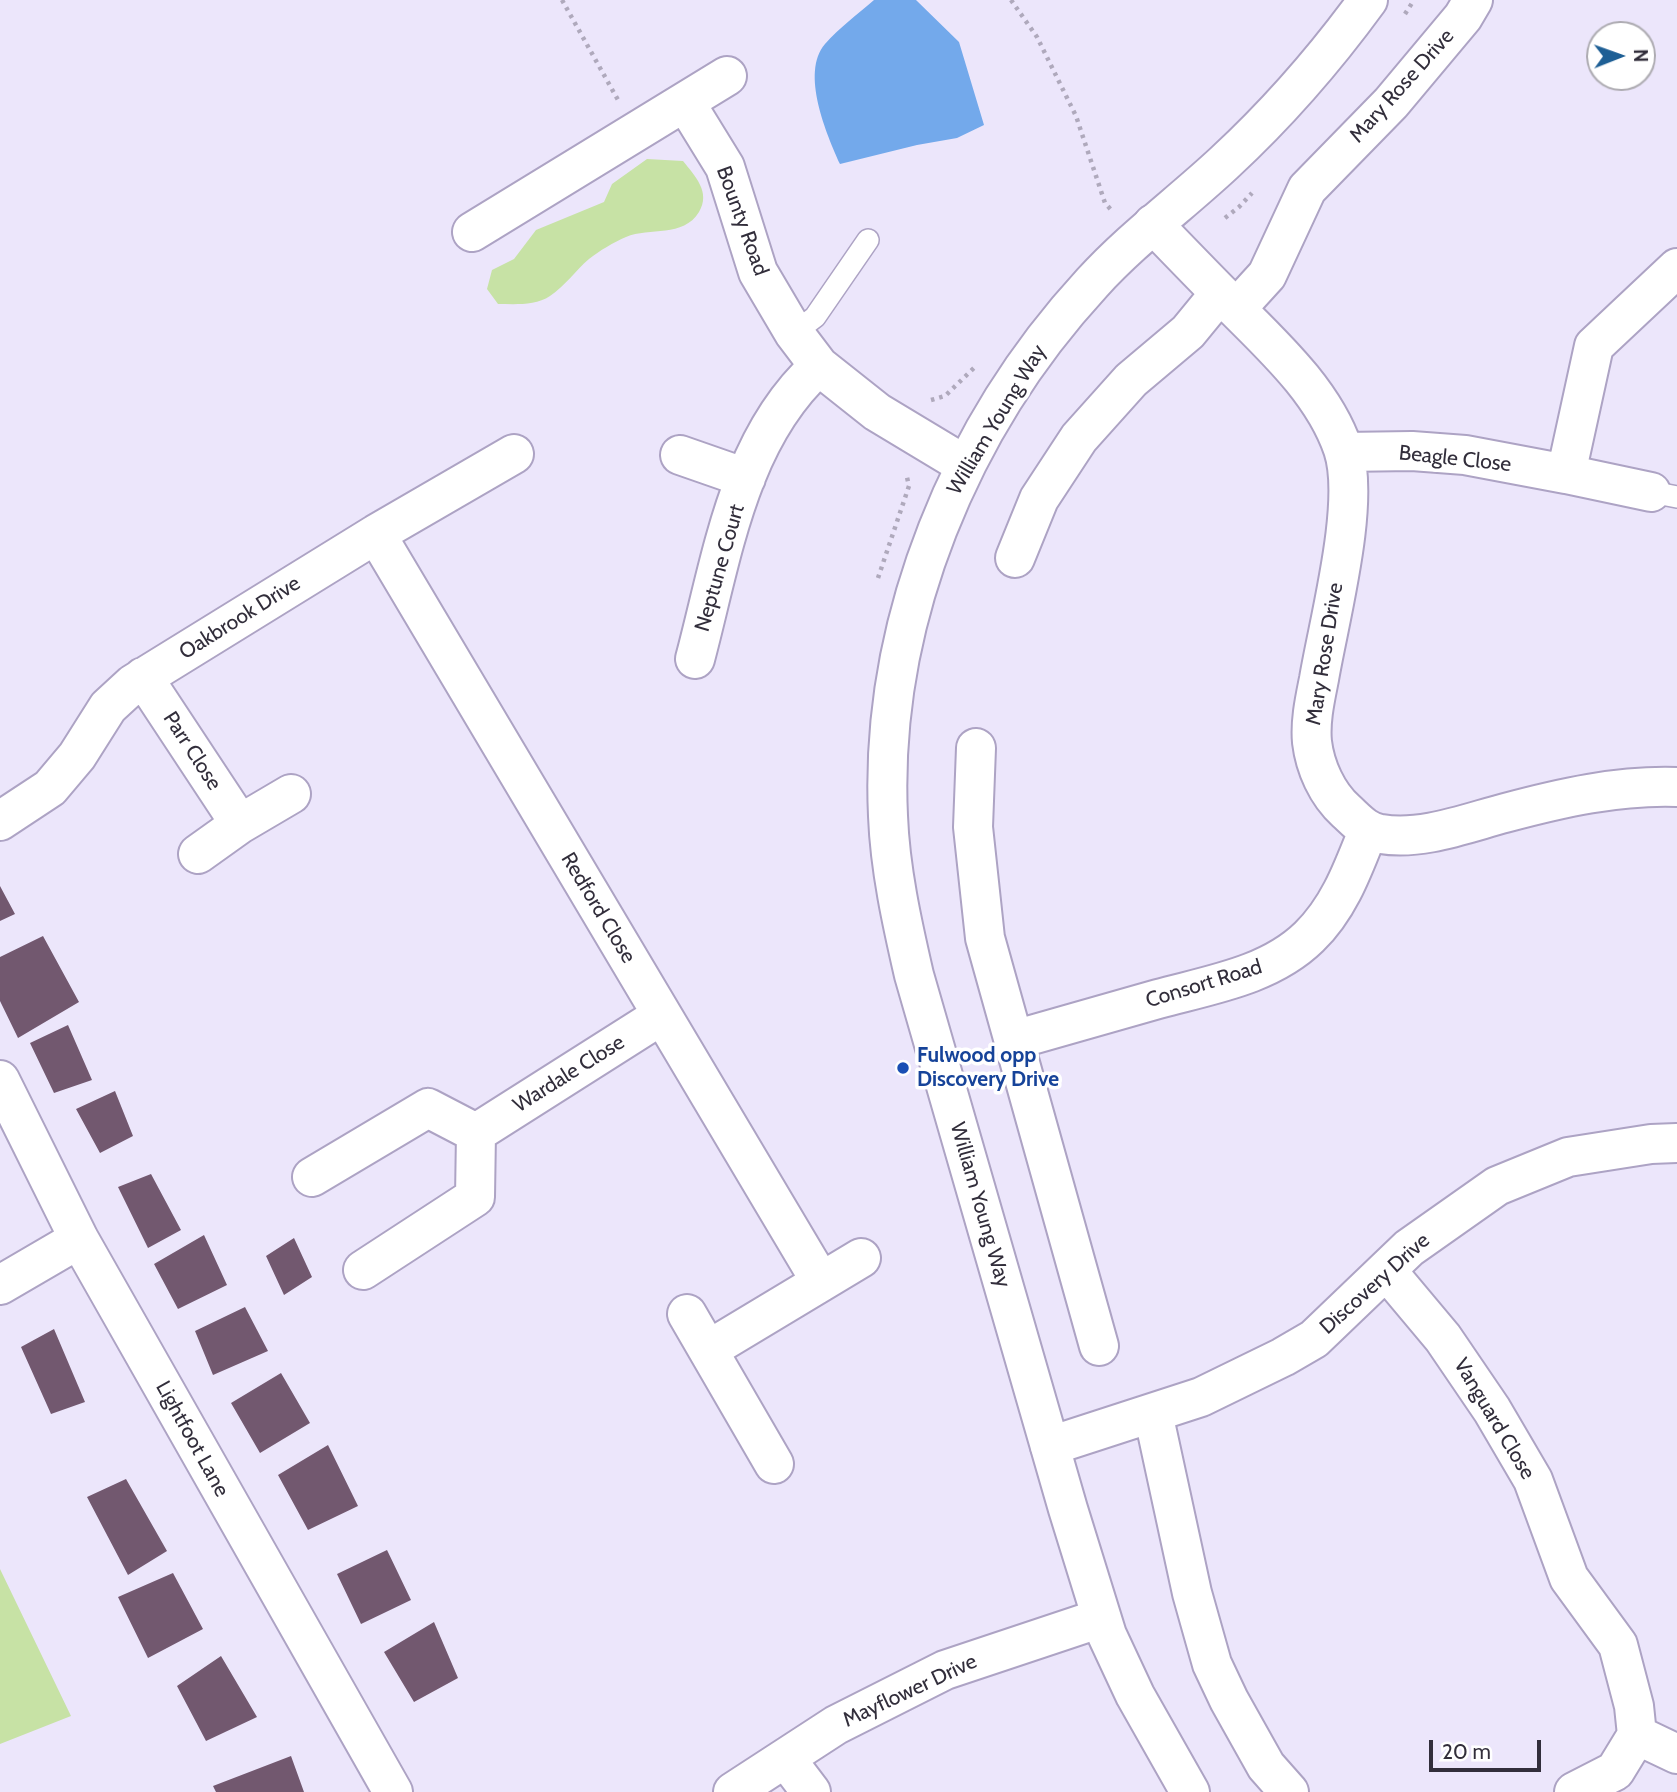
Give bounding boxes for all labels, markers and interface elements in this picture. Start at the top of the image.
north arrow [1586,21,1656,91]
street label: Mary Rose Drive [1344,24,1460,148]
text: N [1629,49,1652,63]
street label: Bounty Road [711,163,773,279]
street label: William Young Way [942,340,1052,500]
street label: Beagle Close [1398,441,1512,477]
street label: Neptune Court [690,502,750,634]
street label: Oakbrook Drive [175,571,305,665]
street label: Mary Rose Drive [1301,581,1349,727]
street label: Parr Close [157,707,227,795]
street label: Redford Close [555,848,641,968]
street label: Consort Road [1143,954,1265,1014]
street label: Wardale Close [509,1030,629,1118]
place label: Fulwood opp Discovery Drive [917,1043,1059,1093]
marker: Fulwood opp Discovery Drive [895,1060,911,1076]
street label: William Young Way [944,1119,1016,1291]
street label: Discovery Drive [1315,1228,1435,1340]
street label: Vanguard Close [1448,1354,1540,1484]
street label: Lightfoot Lane [150,1377,234,1501]
street label: Mayflower Drive [839,1649,981,1733]
scale bar [1432,1726,1544,1770]
text: 20 m [1442,1739,1491,1764]

